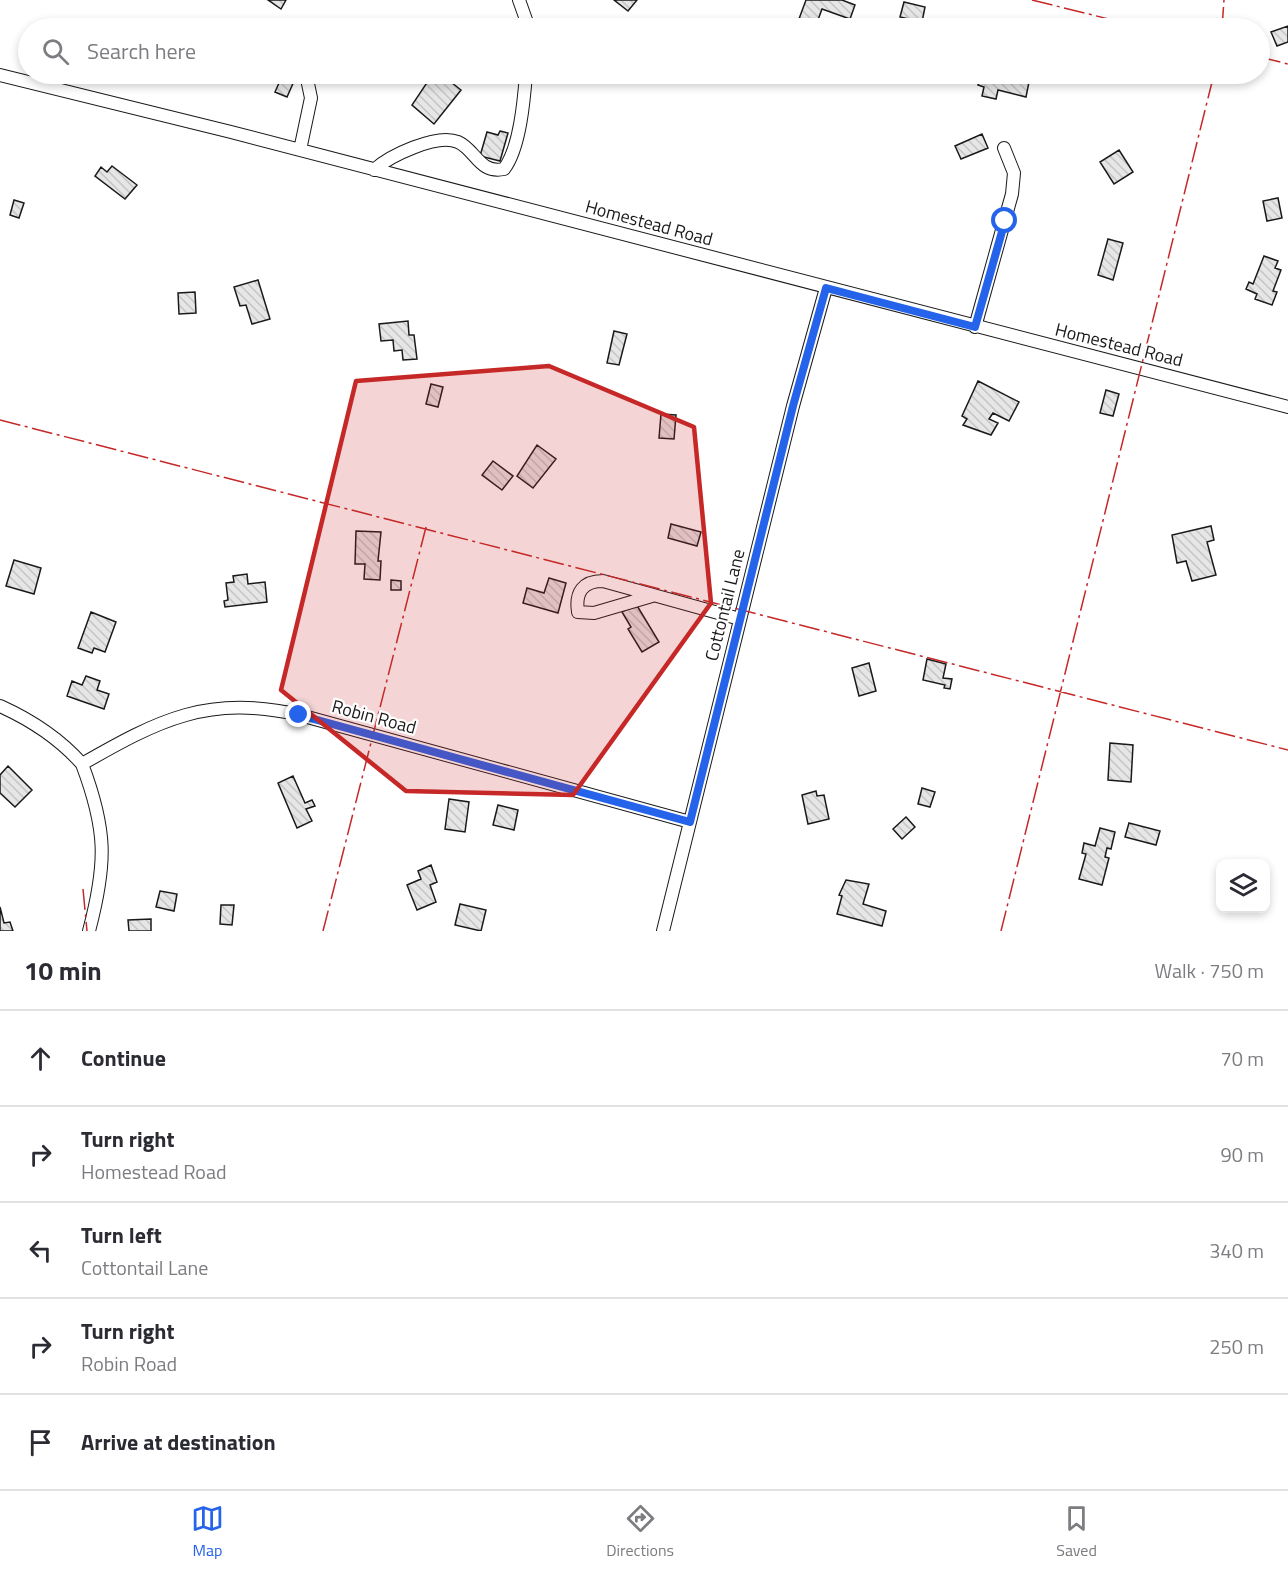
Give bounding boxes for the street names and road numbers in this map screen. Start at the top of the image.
street label: Homestead Road [582,193,716,253]
street label: Homestead Road [1052,316,1186,373]
street label: Cottontail Lane [698,546,751,664]
street label: Robin Road [329,692,419,741]

